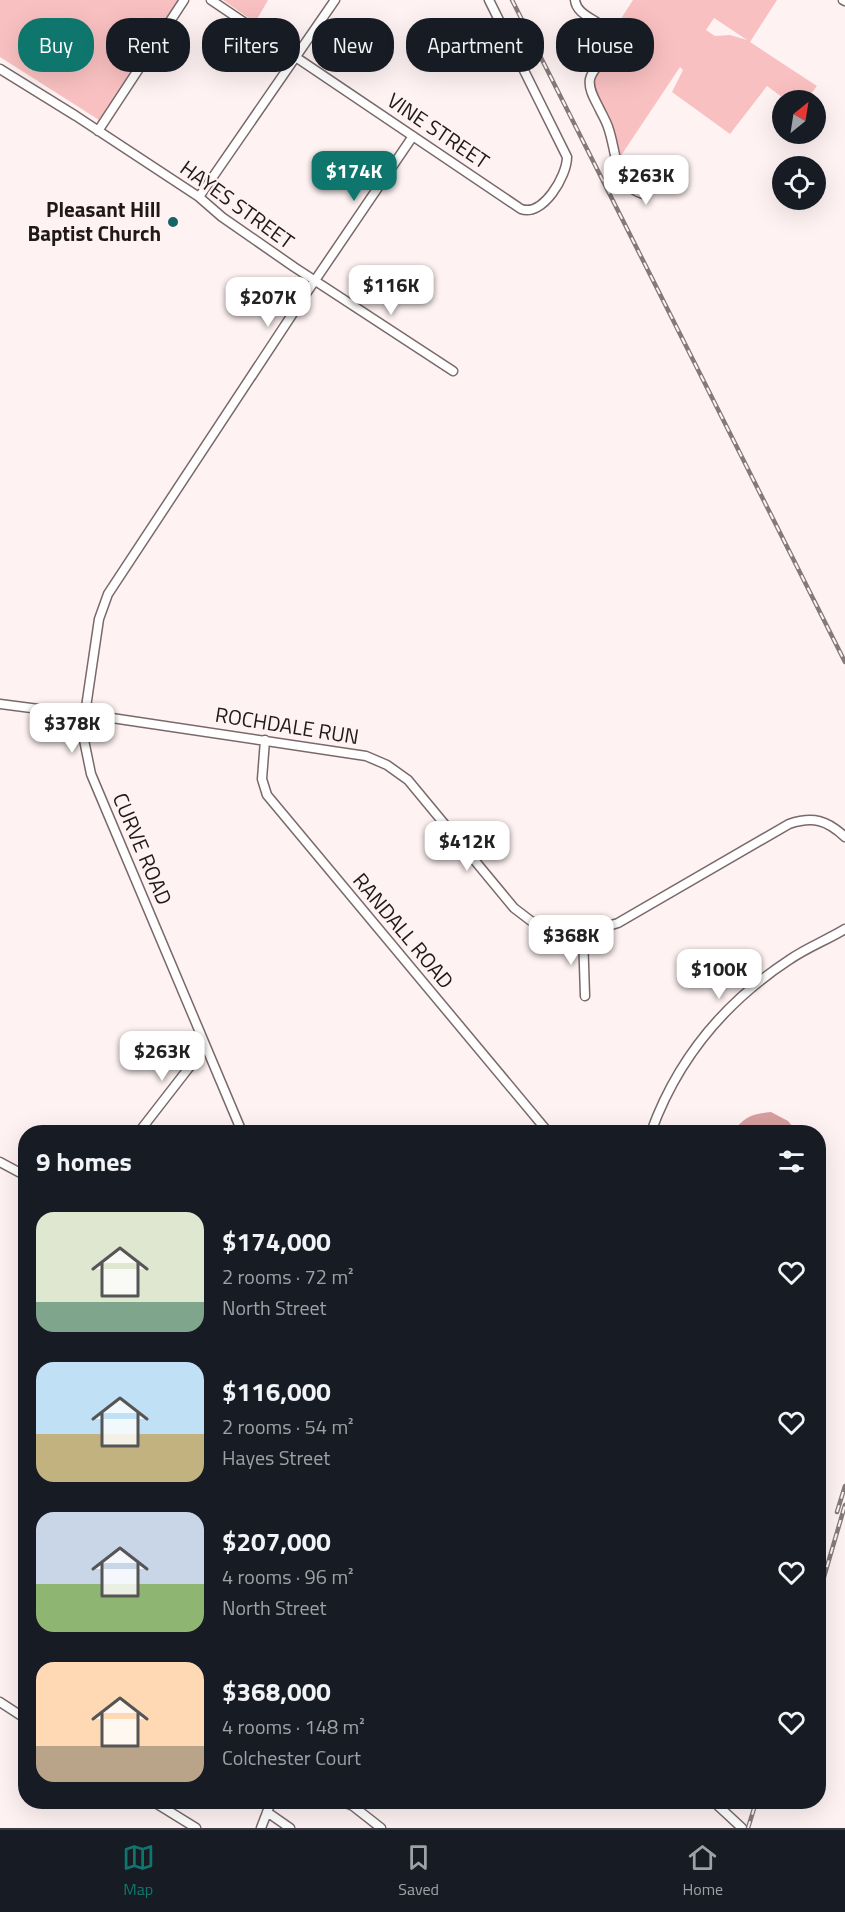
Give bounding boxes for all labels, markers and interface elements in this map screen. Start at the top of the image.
chip: Buy [18,18,94,72]
chip: Rent [106,18,190,72]
chip: Filters [202,18,300,72]
chip: New [312,18,394,72]
chip: Apartment [406,18,544,72]
chip: House [556,18,654,72]
street label: VINE STREET [381,84,496,176]
north arrow [772,90,826,144]
map controls [772,90,826,210]
pin: $174K [312,151,396,202]
street label: HAYES STREET [174,152,301,257]
text: $174K [326,155,382,186]
pin: $263K [604,155,688,206]
button: locate [772,156,826,210]
text: $263K [618,159,674,190]
place label: Pleasant Hill Baptist Church [27,193,161,249]
marker: Pleasant Hill Baptist Church [166,215,180,229]
pin: $116K [349,265,433,316]
text: $116K [363,269,419,300]
pin: $207K [226,277,310,328]
text: $207K [240,281,296,312]
street label: ROCHDALE RUN [213,698,361,752]
pin: $378K [30,703,114,754]
text: $378K [44,707,100,738]
street label: CURVE ROAD [105,788,181,910]
pin: $412K [425,821,509,872]
text: $412K [439,825,495,856]
street label: RANDALL ROAD [346,865,462,995]
pin: $368K [529,915,613,966]
text: $368K [543,919,599,950]
pin: $100K [677,949,761,1000]
text: $100K [691,953,747,984]
pin: $263K [120,1031,204,1082]
text: $263K [134,1035,190,1066]
text: 9 homes [36,1142,132,1181]
icon: filters [775,1145,808,1178]
text: $174,000 [222,1222,331,1261]
icon: home [84,1236,156,1308]
icon: heart [775,1256,808,1289]
text: 2 rooms · 72 m² [222,1261,354,1292]
text: North Street [222,1292,327,1323]
text: $116,000 [222,1372,331,1411]
icon: home [84,1386,156,1458]
icon: heart [775,1406,808,1439]
text: 2 rooms · 54 m² [222,1411,354,1442]
text: Hayes Street [222,1442,330,1473]
text: $207,000 [222,1522,331,1561]
icon: home [84,1536,156,1608]
icon: heart [775,1556,808,1589]
text: 4 rooms · 96 m² [222,1561,354,1592]
text: North Street [222,1592,327,1623]
text: $368,000 [222,1672,331,1711]
icon: home [84,1686,156,1758]
icon: heart [775,1706,808,1739]
text: 4 rooms · 148 m² [222,1711,365,1742]
text: Colchester Court [222,1742,361,1773]
tab: Map [122,1841,155,1901]
tab: Saved [398,1841,439,1901]
tab: Home [683,1841,723,1901]

